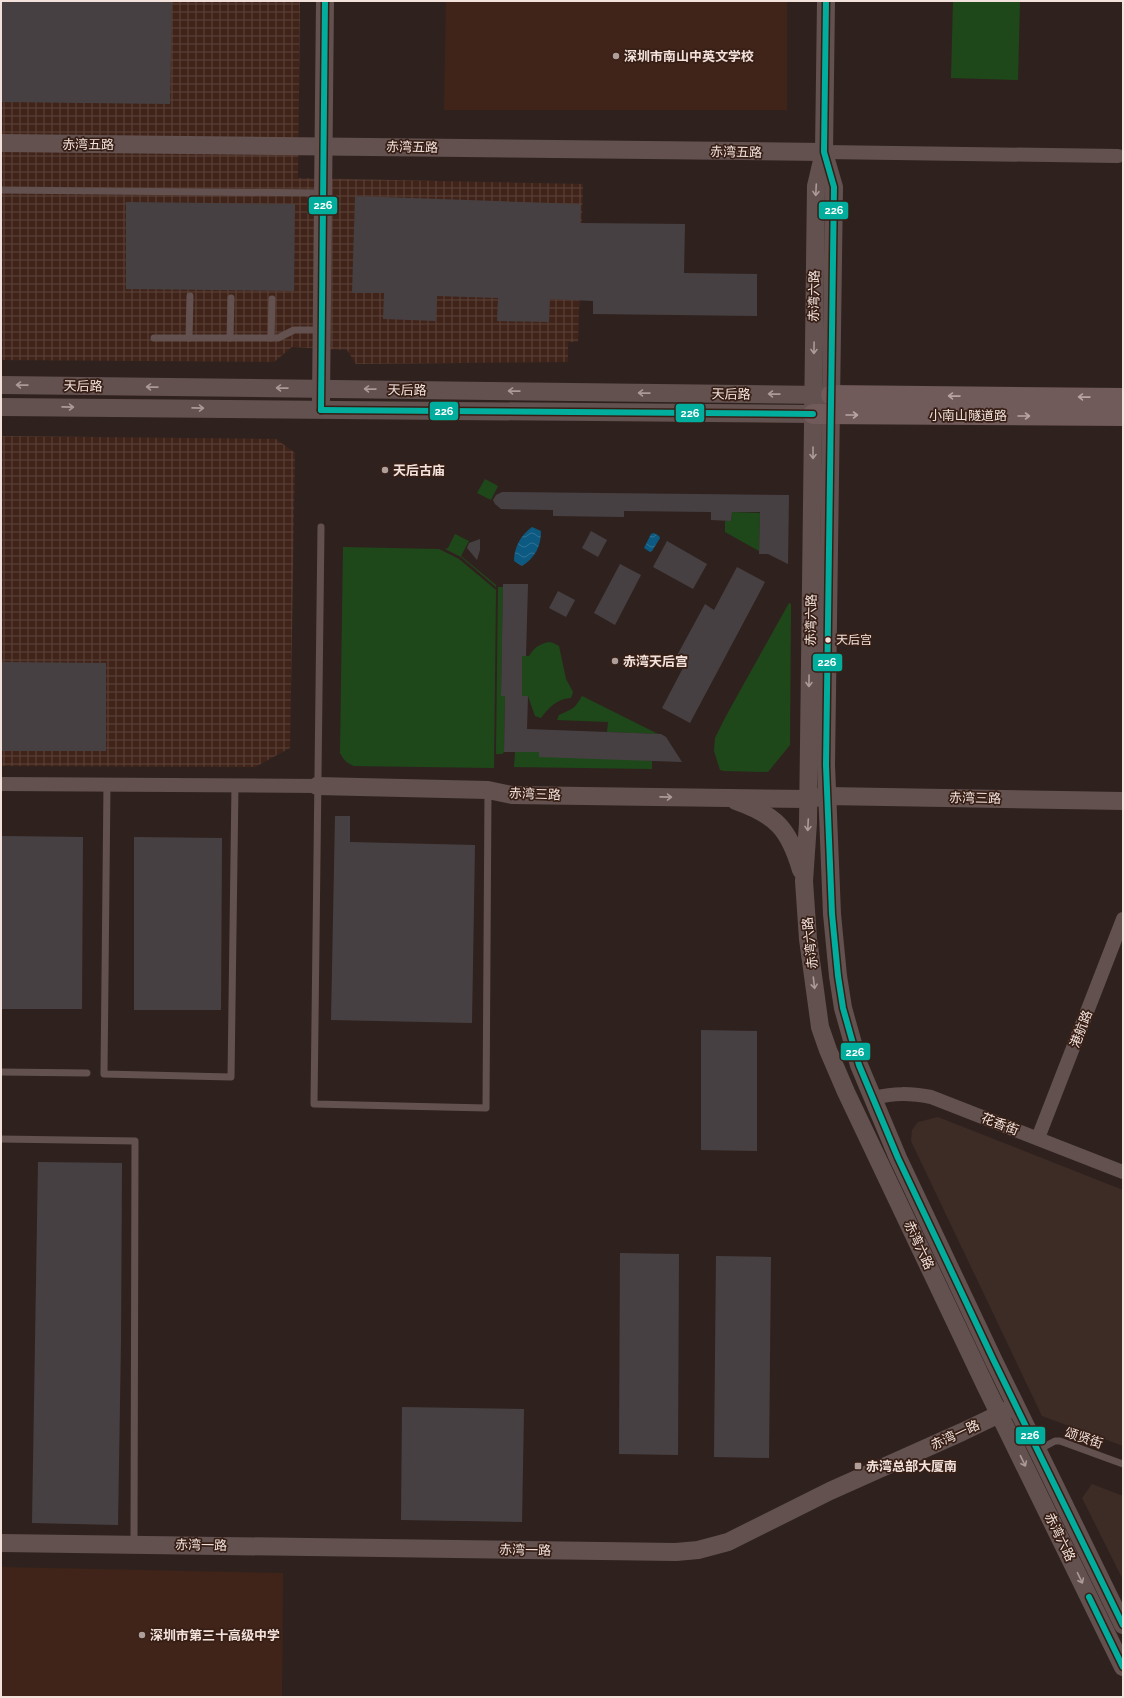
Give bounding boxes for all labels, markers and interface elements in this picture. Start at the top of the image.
place label: 深圳市南山中英文学校 [624,49,754,64]
marker: 深圳市南山中英文学校 [611,51,621,61]
street label: 赤湾五路 [62,137,114,152]
street label: 赤湾五路 [386,139,438,155]
street label: 赤湾五路 [710,144,762,160]
one-way arrow [813,183,820,196]
line badge: 226 [308,196,338,215]
text: 226 [313,199,333,212]
line badge: 226 [818,201,849,220]
text: 226 [824,204,844,217]
street label: 赤湾六路 [806,270,822,322]
one-way arrow [810,341,818,354]
street label: 天后路 [63,378,103,394]
one-way arrow [16,381,29,389]
street label: 天后路 [387,382,427,398]
one-way arrow [146,383,159,391]
one-way arrow [276,384,289,392]
one-way arrow [364,385,377,393]
street label: 天后路 [711,386,751,402]
one-way arrow [508,387,521,395]
one-way arrow [638,389,651,397]
one-way arrow [768,390,781,398]
one-way arrow [948,392,961,400]
one-way arrow [1078,394,1091,401]
line badge: 226 [429,401,459,421]
one-way arrow [61,403,74,411]
line badge: 226 [675,403,705,423]
one-way arrow [191,404,204,412]
text: 226 [434,405,454,418]
text: 226 [680,407,700,420]
street label: 小南山隧道路 [929,408,1007,423]
one-way arrow [845,411,858,419]
one-way arrow [1017,412,1030,420]
one-way arrow [809,446,817,459]
place label: 天后古庙 [393,463,445,478]
marker: 天后古庙 [380,465,390,475]
street label: 赤湾六路 [803,594,819,646]
place label: 天后宫 [836,633,872,647]
marker: 天后宫 [823,635,833,645]
line badge: 226 [812,653,843,672]
place label: 赤湾天后宫 [623,654,688,669]
marker: 赤湾天后宫 [610,656,620,666]
text: 226 [817,656,837,669]
one-way arrow [806,674,813,687]
street label: 赤湾三路 [509,786,561,802]
street label: 赤湾三路 [949,790,1001,806]
one-way arrow [659,793,672,800]
one-way arrow [804,818,811,831]
street label: 赤湾六路 [800,916,820,970]
one-way arrow [810,976,818,989]
street label: 港航路 [1067,1008,1095,1050]
line badge: 226 [840,1042,871,1061]
text: 226 [845,1046,865,1059]
street label: 花香街 [979,1110,1021,1138]
street label: 赤湾六路 [901,1218,937,1272]
street label: 赤湾一路 [928,1417,982,1453]
street label: 颂贤街 [1063,1425,1105,1451]
line badge: 226 [1015,1426,1046,1445]
text: 226 [1020,1429,1040,1442]
one-way arrow [1020,1455,1027,1467]
place label: 赤湾总部大厦南 [866,1459,957,1474]
marker: 赤湾总部大厦南 [853,1461,863,1471]
street label: 赤湾六路 [1042,1510,1078,1564]
street label: 赤湾一路 [175,1537,227,1553]
street label: 赤湾一路 [499,1542,551,1558]
one-way arrow [1077,1572,1084,1584]
place label: 深圳市第三十高级中学 [150,1628,280,1643]
marker: 深圳市第三十高级中学 [137,1630,147,1640]

